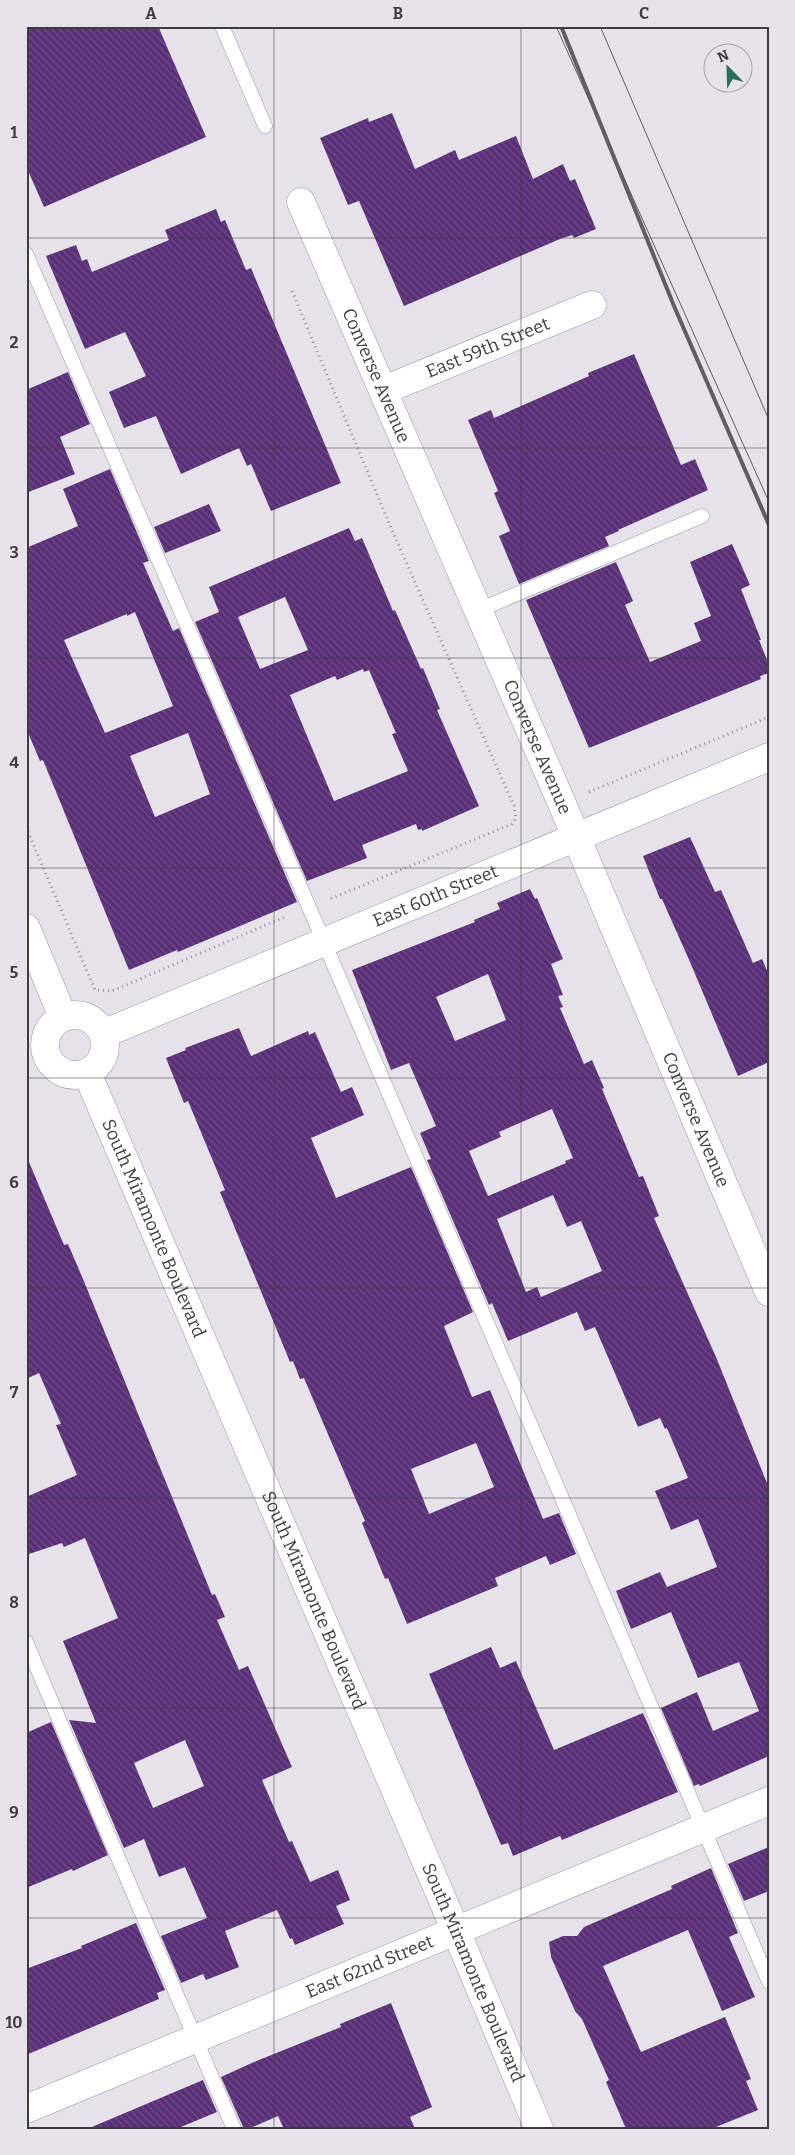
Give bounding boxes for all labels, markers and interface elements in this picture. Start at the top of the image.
text: A [145,4,157,23]
text: B [393,4,403,23]
text: C [639,4,649,23]
north arrow [702,42,752,92]
text: N [715,46,732,66]
text: 1 [11,123,18,142]
street label: Converse Avenue [337,305,415,446]
street label: East 59th Street [423,312,553,383]
text: 2 [9,333,19,352]
text: 3 [9,543,19,562]
street label: Converse Avenue [499,676,576,818]
text: 4 [9,753,19,772]
street label: East 60th Street [369,860,502,932]
text: 5 [10,963,19,982]
street label: Converse Avenue [658,1049,734,1190]
street label: South Miramonte Boulevard [97,1116,211,1341]
text: 6 [9,1173,19,1192]
text: 7 [10,1383,19,1402]
street label: South Miramonte Boulevard [257,1488,371,1713]
text: 8 [9,1593,19,1612]
text: 9 [9,1803,19,1822]
street label: South Miramonte Boulevard [417,1860,529,2086]
street label: East 62nd Street [302,1930,437,2003]
text: 10 [5,2013,23,2032]

